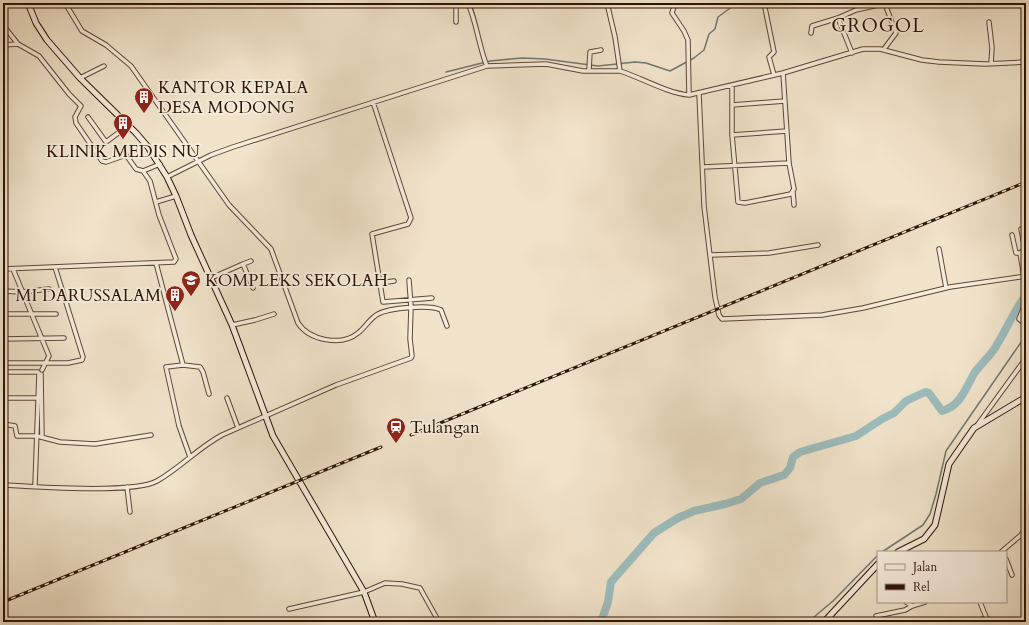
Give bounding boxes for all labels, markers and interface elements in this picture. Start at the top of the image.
district label: GROGOL [831,13,925,39]
place label: KANTOR KEPALA DESA MODONG [158,76,309,119]
building icon: KANTOR KEPALA DESA MODONG [133,86,155,114]
building icon: KLINIK MEDIS NU [112,112,134,140]
place label: KLINIK MEDIS NU [46,140,200,163]
school or university icon: KOMPLEKS SEKOLAH [180,269,202,297]
place label: KOMPLEKS SEKOLAH [205,269,388,292]
place label: MI DARUSSALAM [16,284,161,307]
building icon: MI DARUSSALAM [164,284,186,312]
station icon: Tulangan [385,416,407,444]
place label: Tulangan [410,416,480,439]
legend [877,551,1007,603]
text: Jalan [911,559,937,575]
text: Rel [913,579,930,595]

